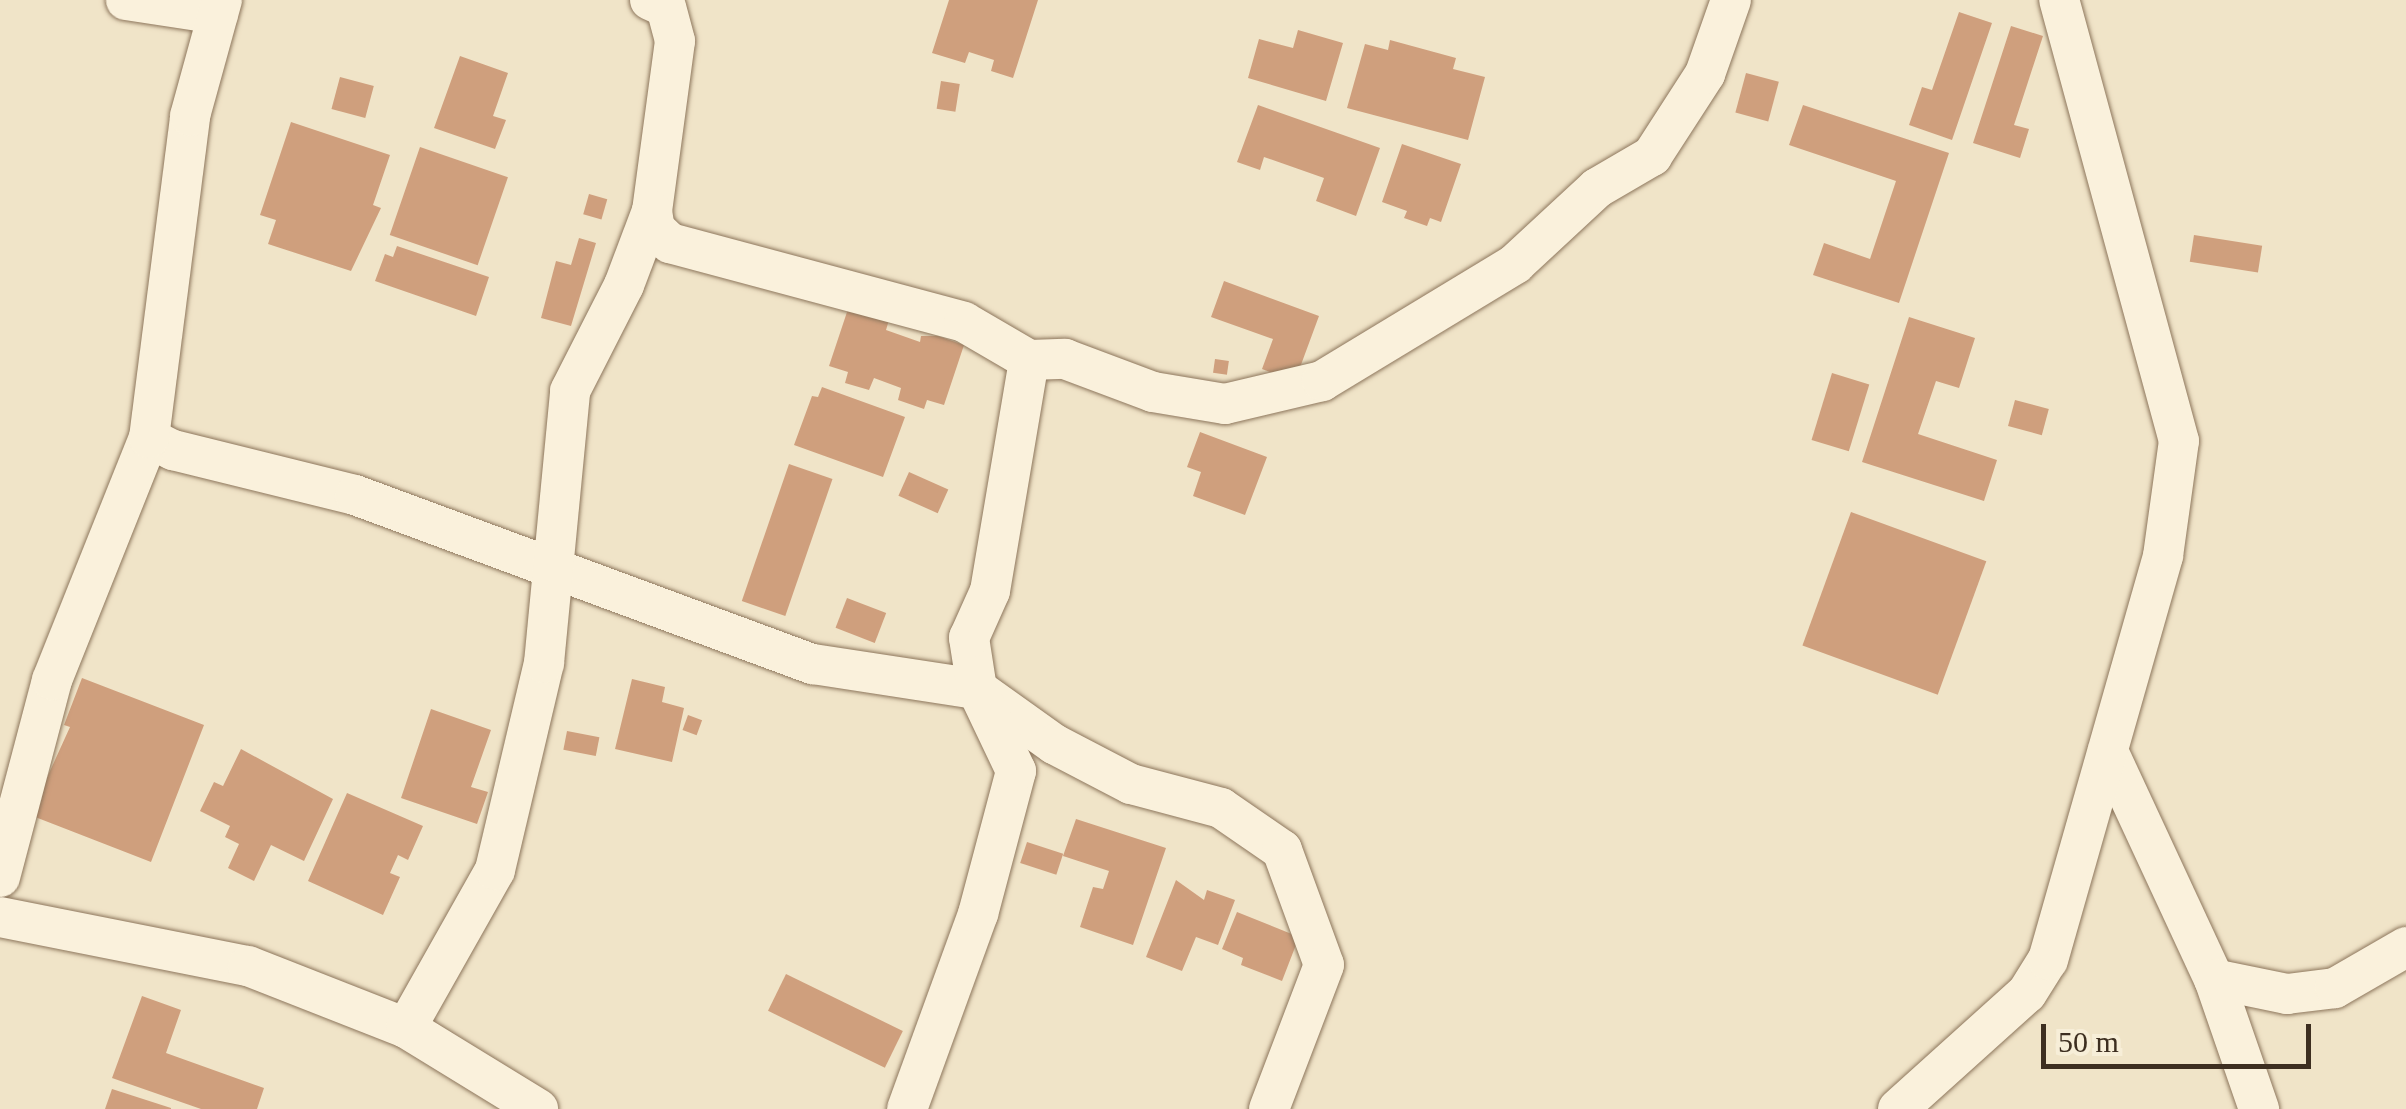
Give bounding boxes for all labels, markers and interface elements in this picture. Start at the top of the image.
scale bar [2046,1004,2316,1066]
text: 50 m [2058,1025,2119,1058]

